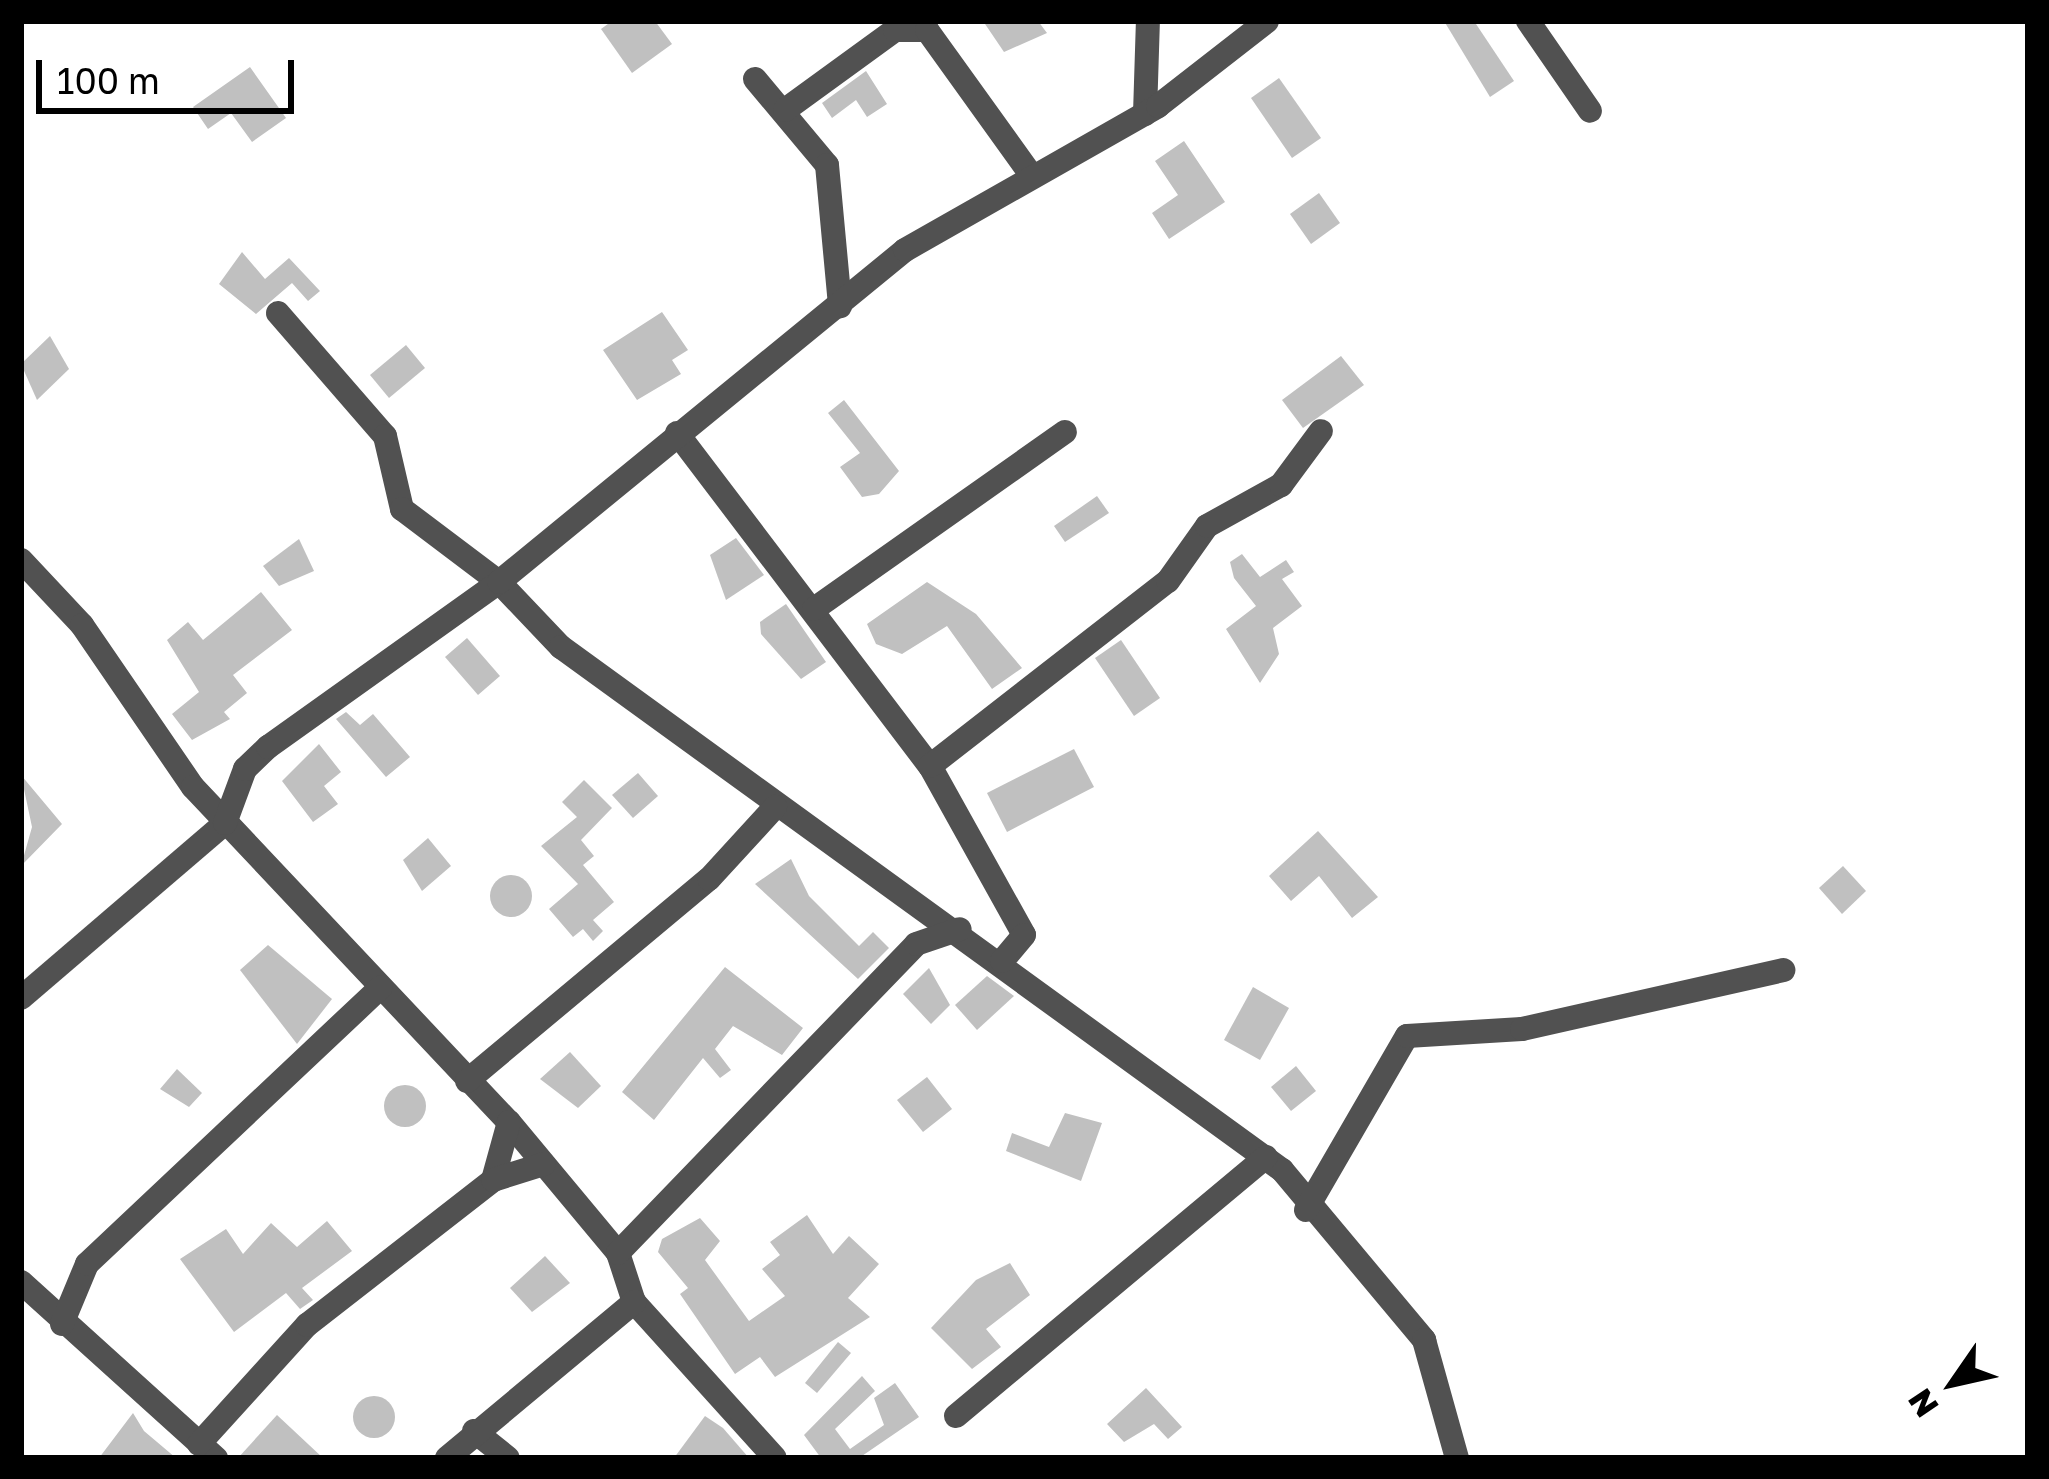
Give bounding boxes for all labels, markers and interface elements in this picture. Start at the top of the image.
scale bar [42,36,300,110]
text: 100 m [57,59,160,102]
north arrow [1893,1323,2013,1443]
text: N [1900,1382,1946,1425]

